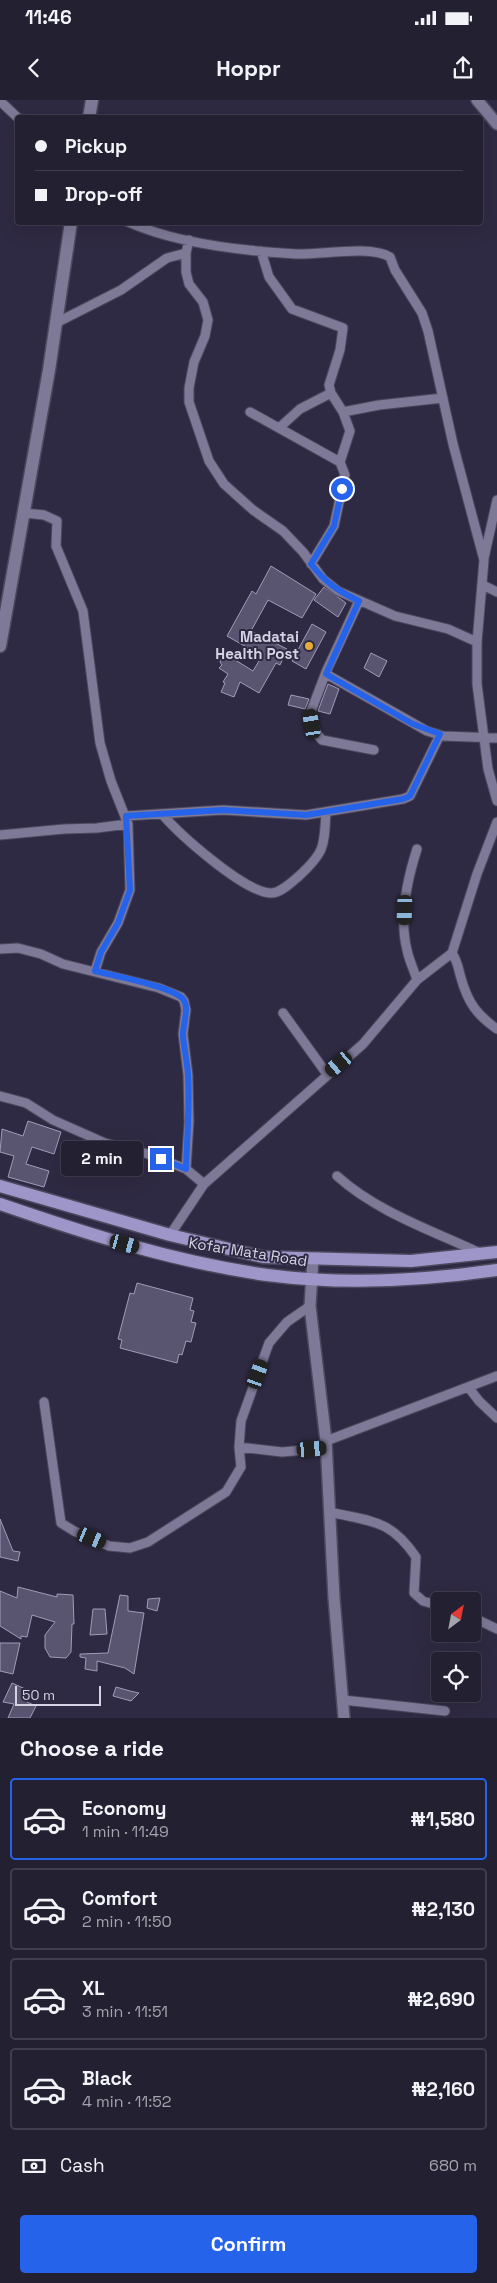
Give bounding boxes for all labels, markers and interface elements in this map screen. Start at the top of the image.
text: 11:46 [25,5,72,30]
icon: back [20,54,48,82]
text: Hoppr [216,54,281,82]
icon: share [449,54,477,82]
text: Pickup [65,134,127,159]
text: Drop-off [65,182,143,207]
route start [331,478,353,500]
place label: Madatai Health Post [215,627,299,663]
marker: Madatai Health Post [303,640,315,652]
car [302,708,321,740]
car [396,895,413,925]
car [322,1049,355,1079]
callout: 2 min [61,1142,144,1176]
text: 2 min [81,1148,123,1169]
route end [150,1148,172,1170]
car [108,1233,141,1255]
street label: Kofar Mata Road [187,1233,309,1270]
car [245,1357,270,1391]
car [296,1440,327,1458]
car [75,1525,108,1551]
north arrow [431,1592,481,1642]
map controls [431,1592,481,1702]
button: locate [431,1652,481,1702]
scale bar [15,1683,101,1706]
text: 50 m [22,1686,55,1704]
text: Choose a ride [20,1734,164,1762]
text: Economy [82,1796,166,1821]
icon: car [22,1797,67,1842]
text: ₦1,580 [410,1807,475,1832]
text: 1 min · 11:49 [82,1821,169,1842]
text: Comfort [82,1886,158,1911]
icon: car [22,1887,67,1932]
text: ₦2,130 [411,1897,475,1922]
text: 2 min · 11:50 [82,1911,172,1932]
text: XL [82,1976,105,2001]
icon: car [22,1977,67,2022]
text: ₦2,690 [407,1987,475,2012]
text: 3 min · 11:51 [82,2001,168,2022]
text: Black [82,2066,132,2091]
icon: car [22,2067,67,2112]
text: ₦2,160 [411,2077,475,2102]
text: 4 min · 11:52 [82,2091,171,2112]
icon: cash [20,2152,48,2180]
text: Cash [60,2153,105,2178]
text: 680 m [429,2155,477,2176]
button: Confirm [20,2215,477,2273]

